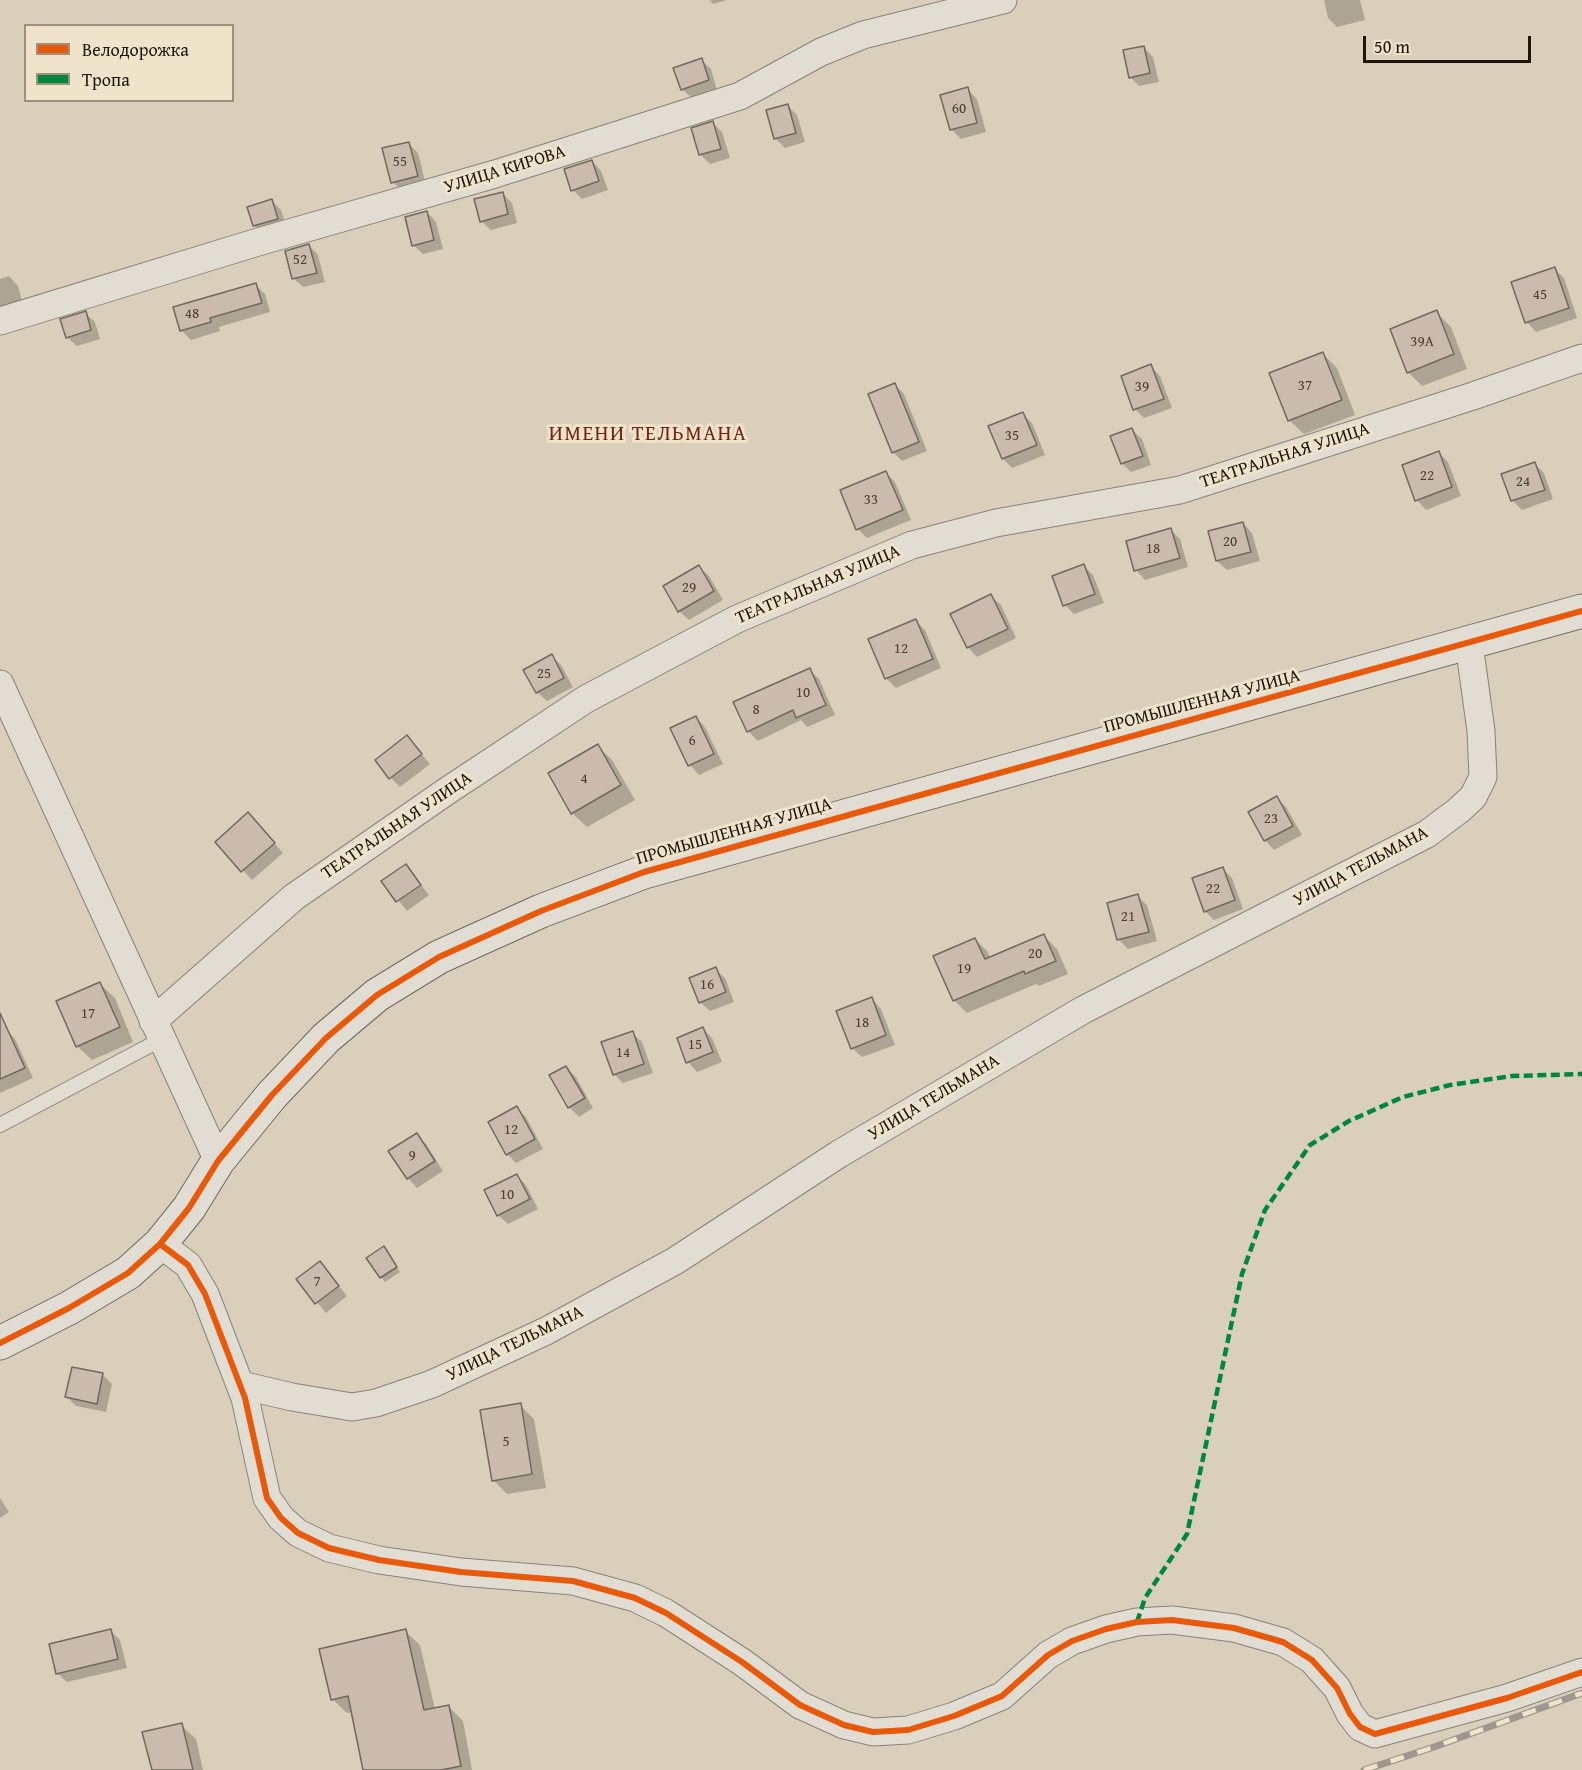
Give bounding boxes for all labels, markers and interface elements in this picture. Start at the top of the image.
legend [24,24,234,102]
scale bar [1366,24,1534,62]
text: 50 m [1374,33,1410,60]
text: Велодорожка [82,36,189,63]
text: Тропа [82,66,130,93]
house number: 60 [952,100,966,118]
street label: УЛИЦА КИРОВА [442,141,568,199]
house number: 55 [393,153,407,171]
house number: 52 [293,251,307,269]
house number: 45 [1533,286,1547,304]
house number: 48 [185,305,199,323]
house number: 39А [1410,333,1434,351]
house number: 37 [1298,377,1312,395]
house number: 39 [1135,378,1149,396]
street label: ТЕАТРАЛЬНАЯ УЛИЦА [1198,418,1372,494]
district label: ИМЕНИ ТЕЛЬМАНА [549,422,747,448]
house number: 35 [1005,427,1019,445]
house number: 22 [1420,467,1434,485]
house number: 24 [1516,473,1530,491]
house number: 33 [864,491,878,509]
house number: 20 [1223,533,1237,551]
house number: 18 [1146,540,1160,558]
street label: ТЕАТРАЛЬНАЯ УЛИЦА [732,541,904,629]
house number: 29 [682,579,696,597]
house number: 12 [894,640,908,658]
house number: 25 [537,665,551,683]
street label: ПРОМЫШЛЕННАЯ УЛИЦА [1102,665,1302,739]
house number: 10 [796,684,810,702]
house number: 8 [752,701,760,719]
house number: 6 [688,732,696,750]
street label: ТЕАТРАЛЬНАЯ УЛИЦА [318,768,476,884]
house number: 4 [580,770,588,788]
street label: ПРОМЫШЛЕННАЯ УЛИЦА [634,794,834,870]
house number: 23 [1264,810,1278,828]
street label: УЛИЦА ТЕЛЬМАНА [1290,822,1432,912]
house number: 22 [1206,880,1220,898]
house number: 21 [1121,908,1135,926]
house number: 20 [1028,945,1042,963]
house number: 19 [957,960,971,978]
house number: 16 [700,976,714,994]
house number: 17 [81,1005,95,1023]
house number: 18 [855,1014,869,1032]
house number: 15 [688,1036,702,1054]
house number: 14 [616,1044,630,1062]
street label: УЛИЦА ТЕЛЬМАНА [864,1050,1004,1146]
house number: 12 [504,1121,518,1139]
house number: 9 [408,1147,416,1165]
house number: 10 [500,1186,514,1204]
house number: 7 [313,1273,321,1291]
street label: УЛИЦА ТЕЛЬМАНА [443,1302,587,1386]
house number: 5 [502,1433,510,1451]

